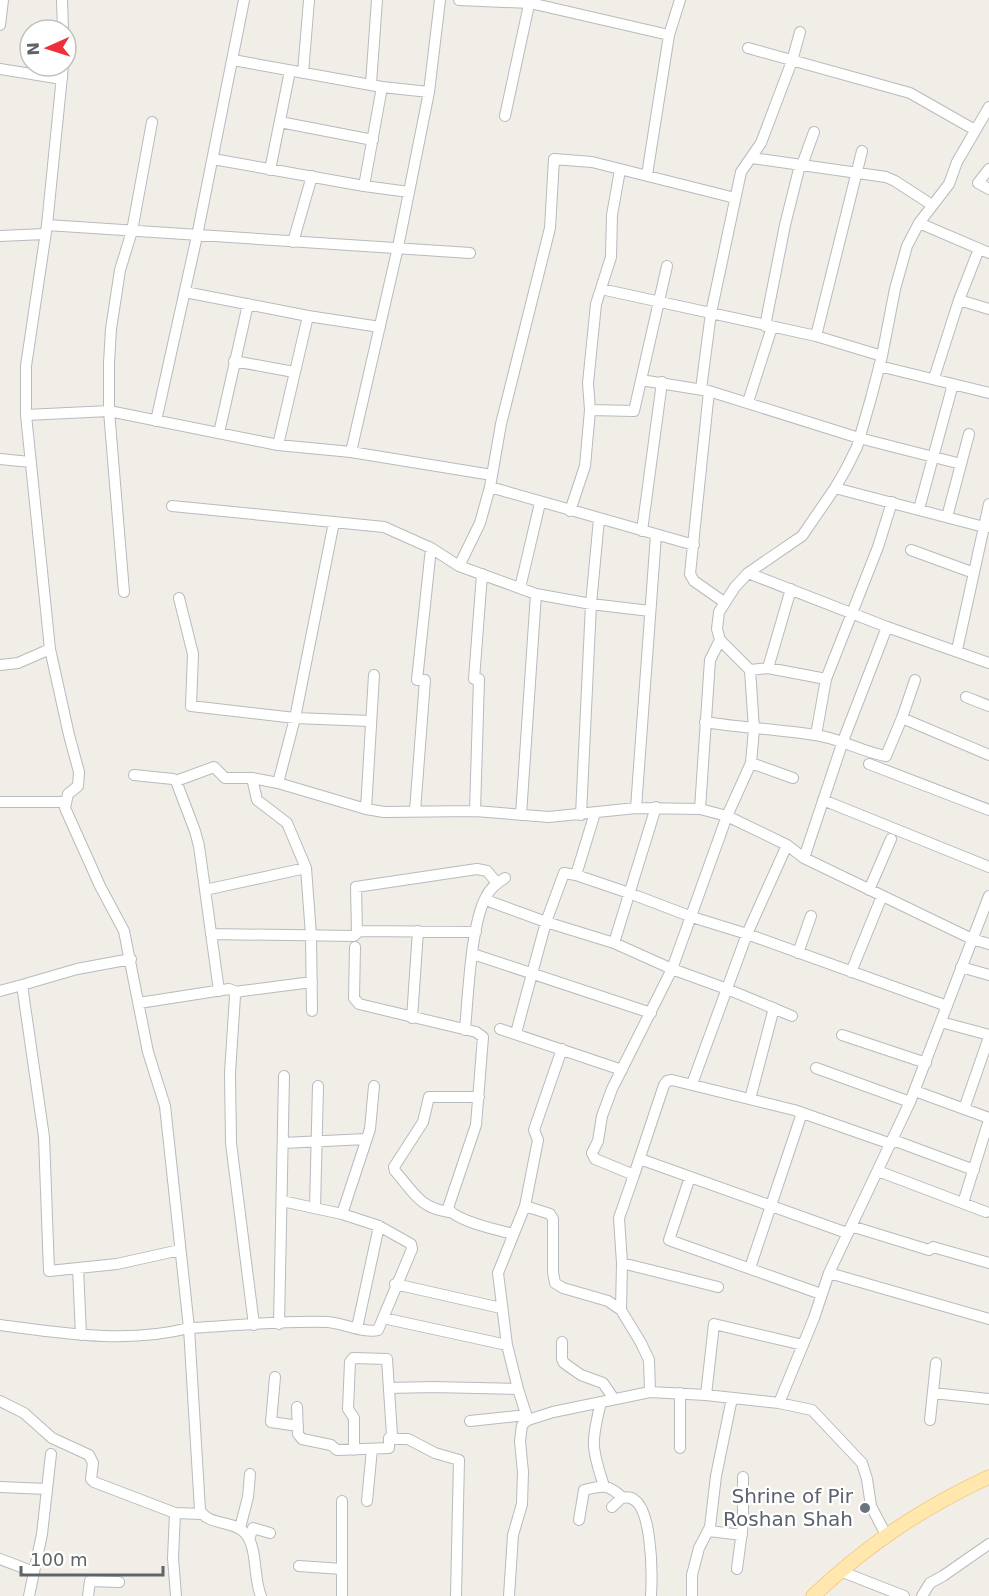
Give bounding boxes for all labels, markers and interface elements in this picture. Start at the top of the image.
north arrow [18,18,78,78]
text: N [24,42,43,56]
place label: Shrine of Pir Roshan Shah [723,1484,854,1531]
marker: Shrine of Pir Roshan Shah [858,1501,872,1515]
scale bar [21,1539,164,1577]
text: 100 m [30,1549,88,1570]

